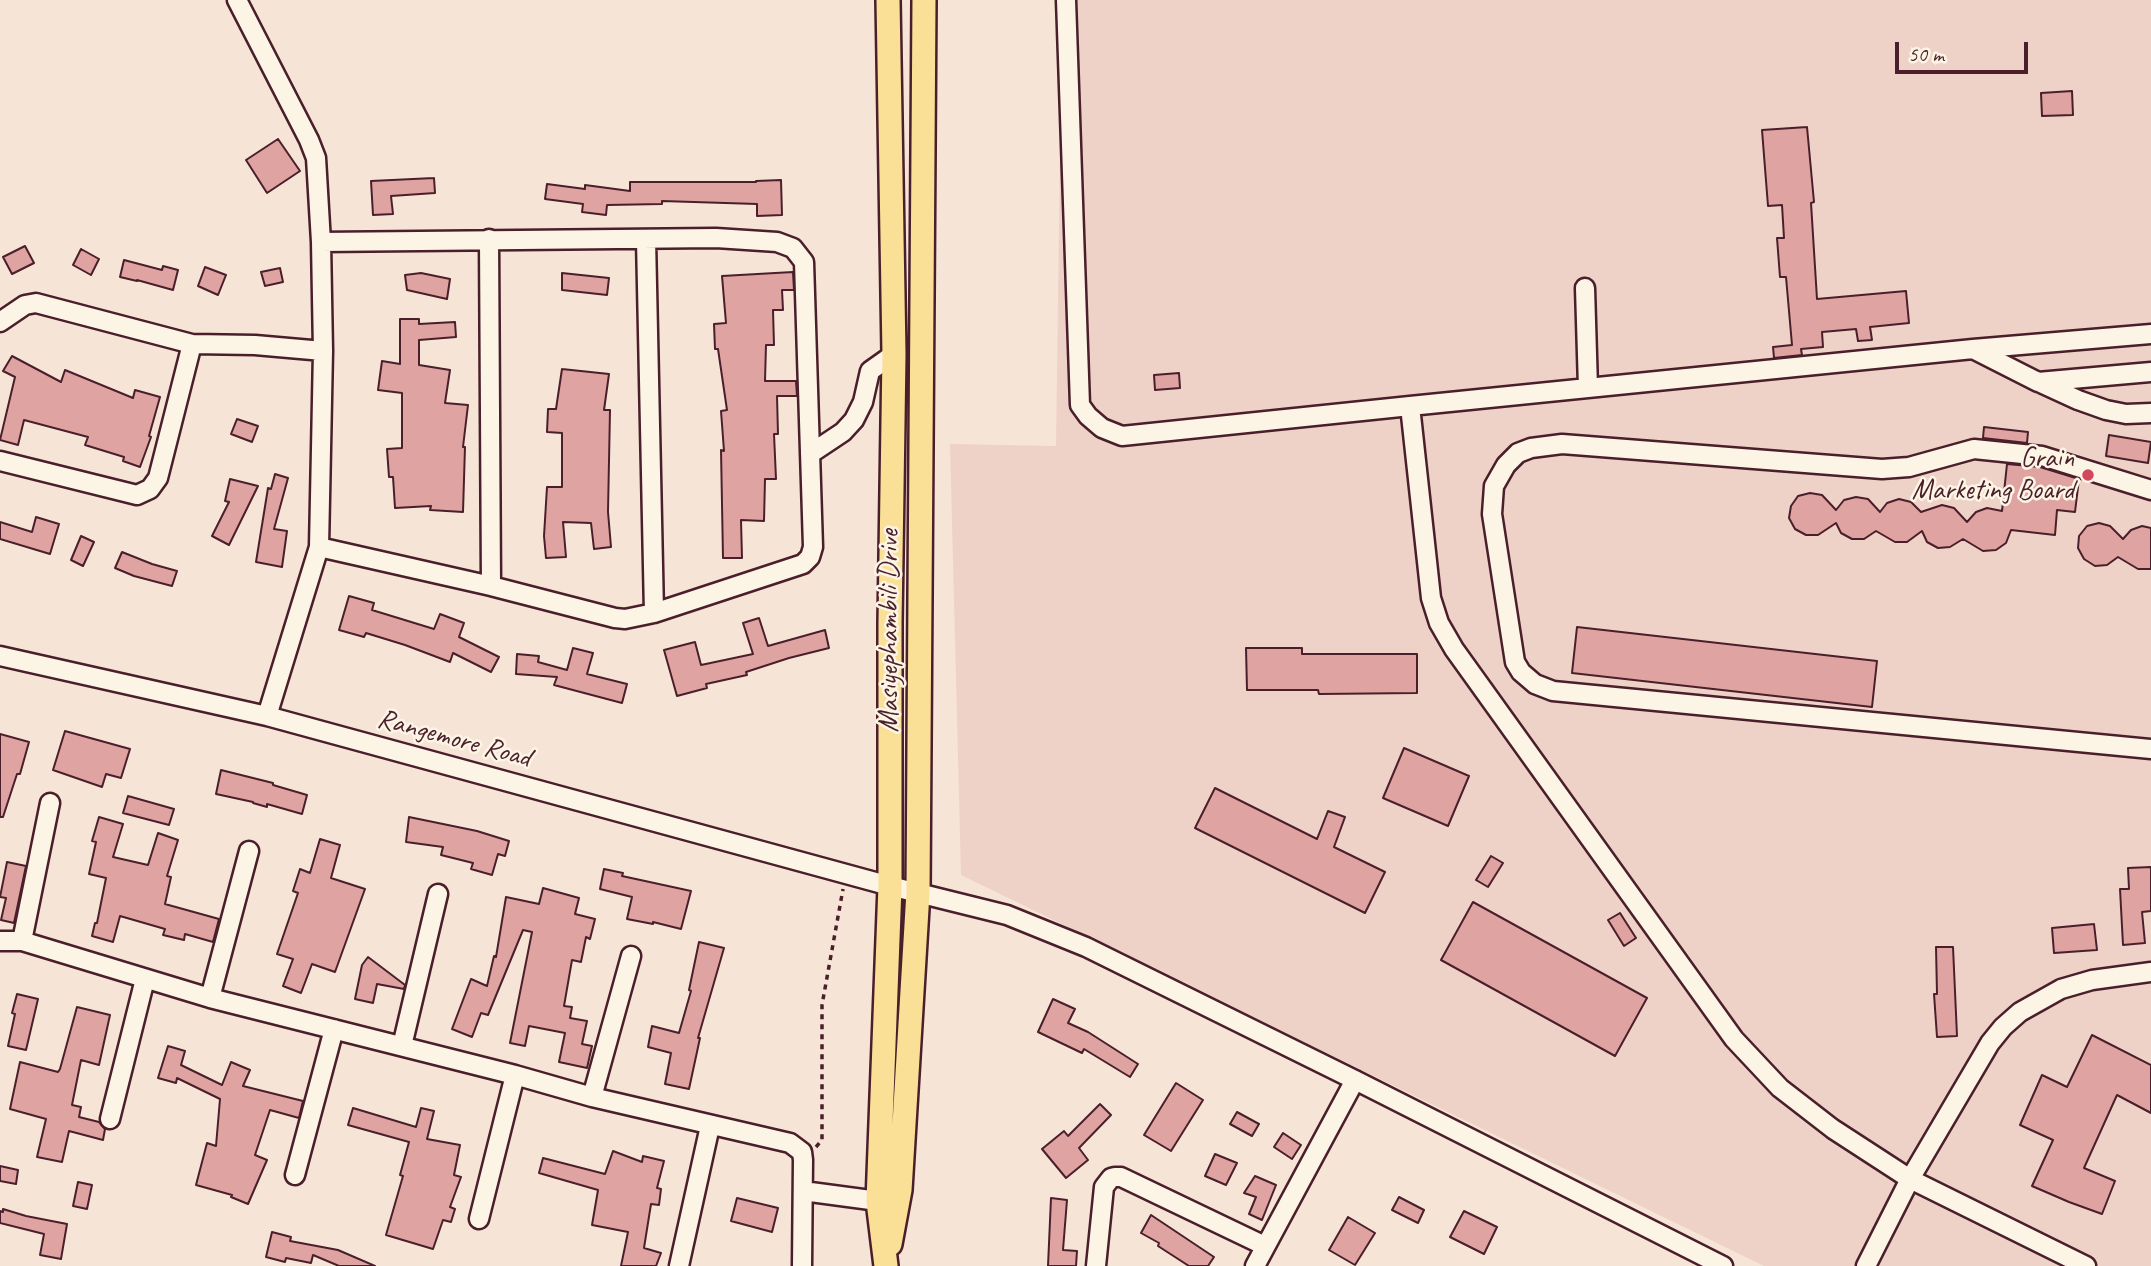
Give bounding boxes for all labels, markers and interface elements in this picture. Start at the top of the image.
scale bar [1899,28,2032,72]
text: 50 m [1908,41,1944,67]
place label: Grain Marketing Board [1912,442,2074,508]
marker: Grain Marketing Board [2080,467,2096,483]
street label: Masiyephambili Drive [873,529,907,733]
street label: Rangemore Road [374,702,534,776]

